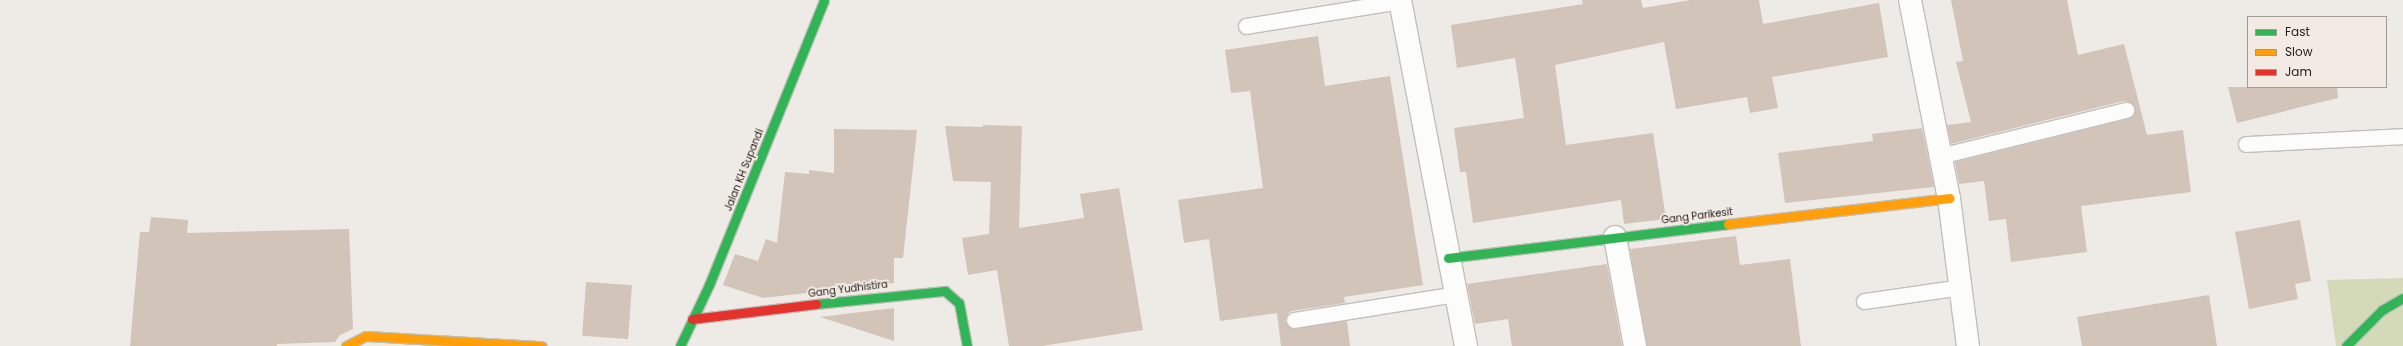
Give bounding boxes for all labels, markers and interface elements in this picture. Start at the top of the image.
legend [2247,16,2387,88]
text: Fast [2285,23,2310,40]
text: Slow [2285,43,2313,60]
text: Jam [2285,63,2312,80]
street label: Jalan KH Supandi [722,127,766,213]
street label: Gang Parikesit [1661,206,1733,226]
street label: Gang Yudhistira [808,278,888,300]

